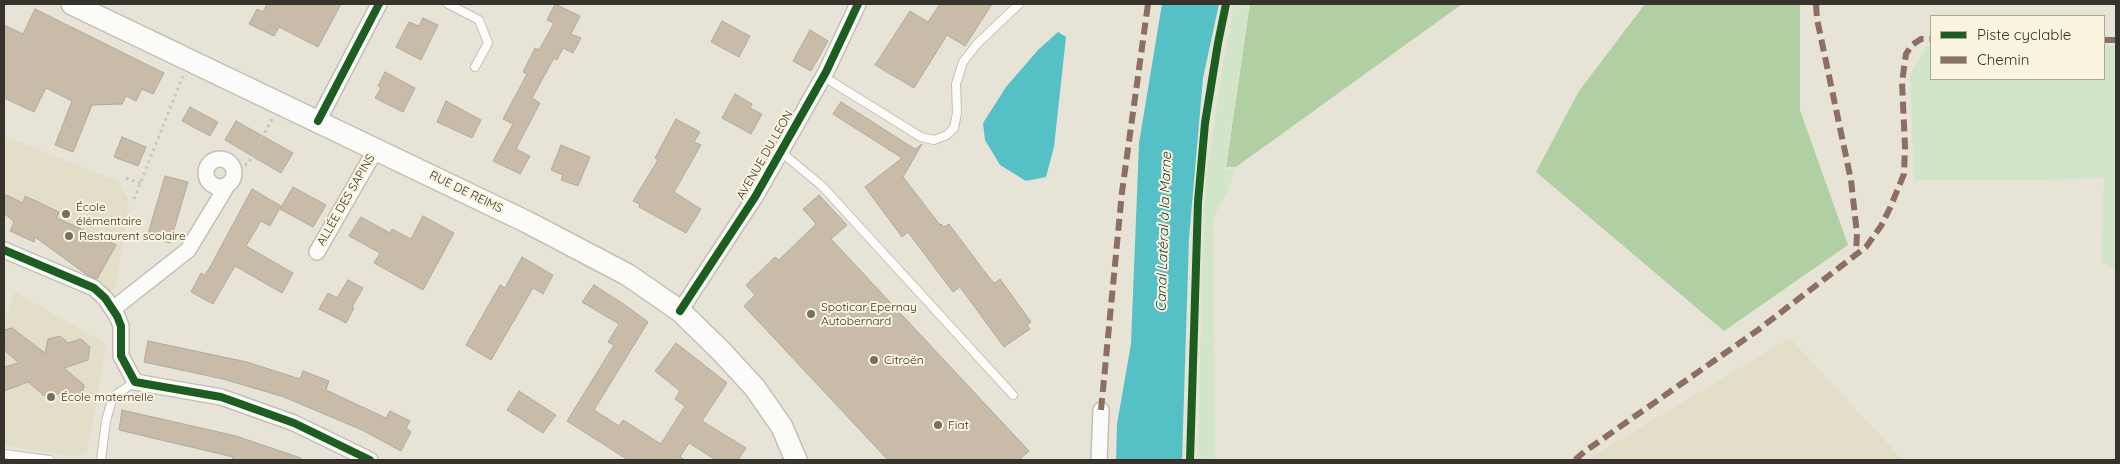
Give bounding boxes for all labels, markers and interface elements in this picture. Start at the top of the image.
legend [1930,15,2105,80]
text: Piste cyclable [1977,25,2071,44]
text: Chemin [1977,50,2029,69]
street label: AVENUE DU LEON [734,108,796,202]
street label: ALLÉE DES SAPINS [314,152,378,248]
water label: Canal Latéral à la Marne [1153,152,1175,312]
street label: RUE DE REIMS [427,168,505,216]
place label: École élémentaire [76,200,142,228]
marker: École élémentaire [60,208,72,220]
place label: Restaurent scolaire [79,229,186,243]
marker: Restaurent scolaire [63,230,75,242]
place label: Spoticar Epernay Autobernard [821,300,917,328]
marker: Spoticar Epernay Autobernard [805,308,817,320]
place label: Citroën [884,353,924,367]
marker: Citroën [868,354,880,366]
place label: École maternelle [61,390,153,404]
marker: École maternelle [45,391,57,403]
place label: Fiat [948,418,969,432]
marker: Fiat [932,419,944,431]

